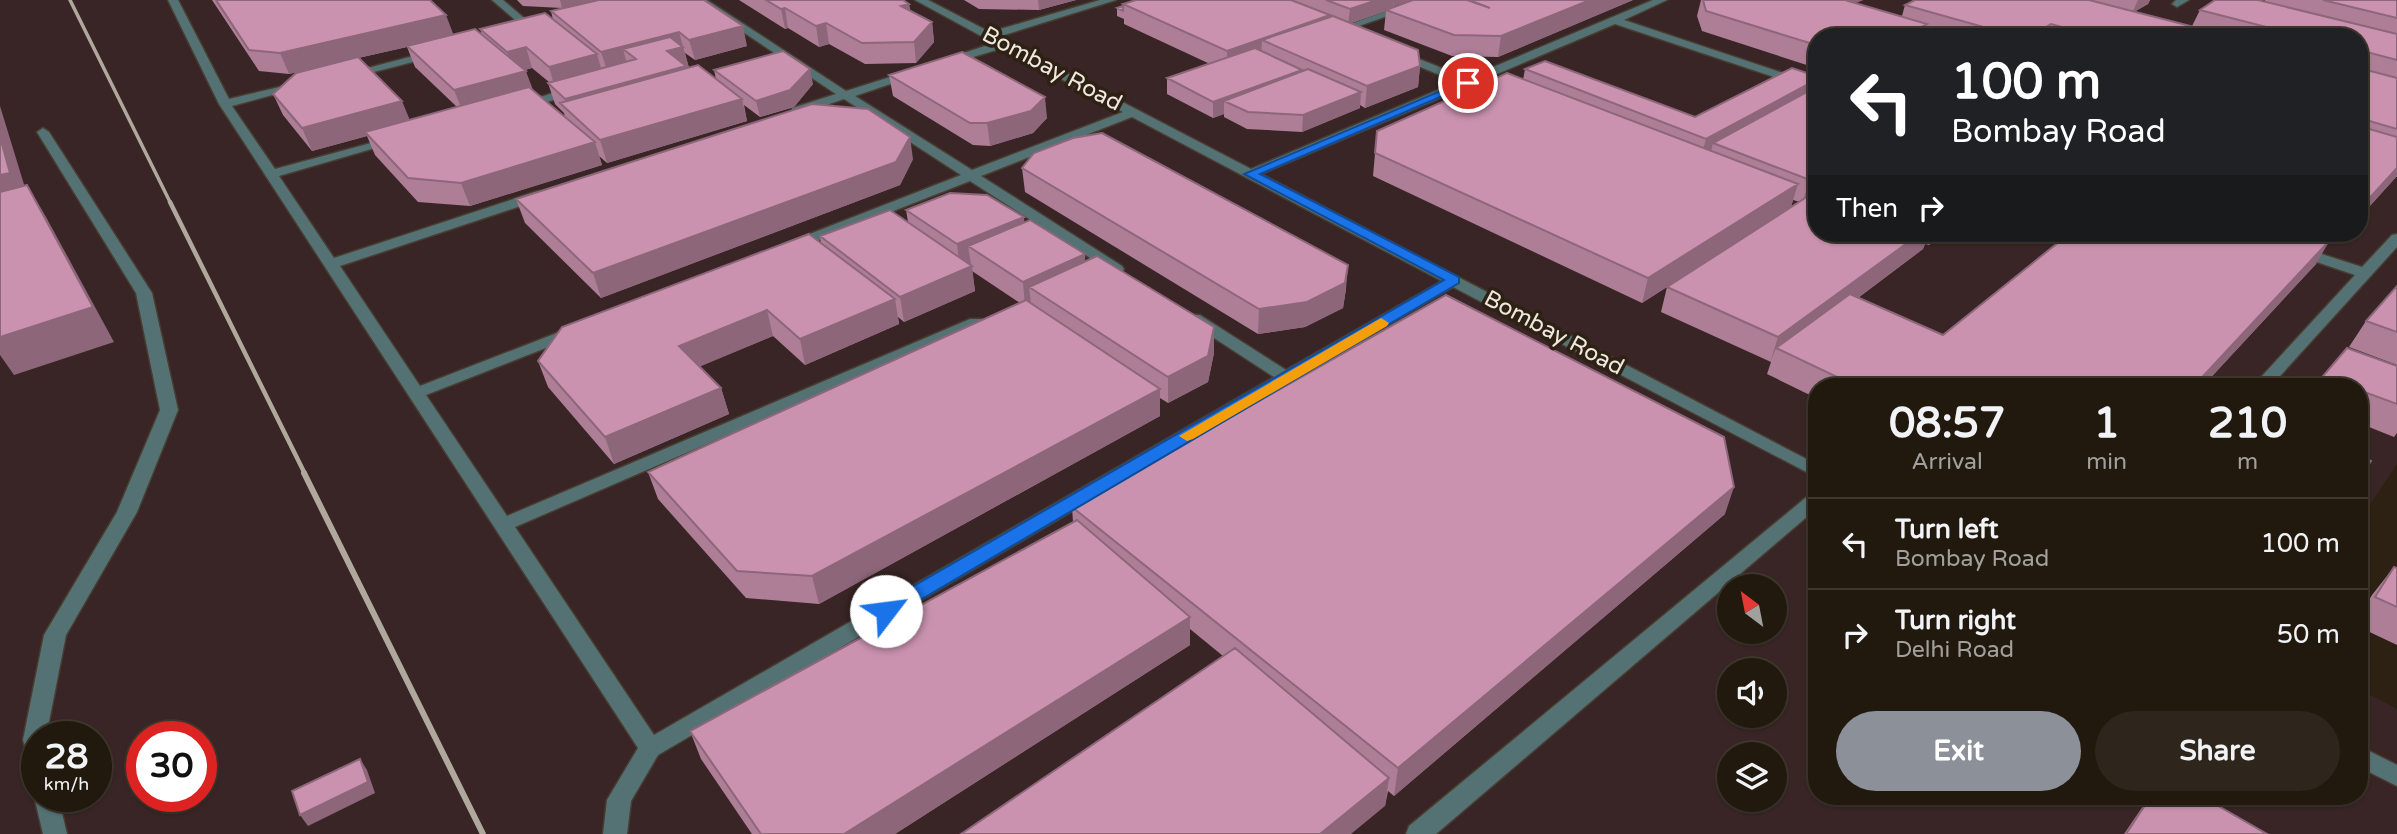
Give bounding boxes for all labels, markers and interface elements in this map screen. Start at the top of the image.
street label: Bombay Road [977,20,1127,118]
pin [1438,53,1498,113]
text: 100 m [1951,53,2101,112]
icon: left [1836,56,1927,147]
icon: arrive [1449,64,1487,102]
text: Bombay Road [1951,113,2166,151]
icon: right [1912,189,1950,227]
text: Then [1836,193,1898,224]
street label: Bombay Road [1479,284,1629,382]
text: 08:57 [1889,398,2005,449]
text: 1 [2093,398,2120,449]
text: 210 [2208,398,2287,449]
text: Arrival [1912,448,1983,476]
text: min [2086,448,2127,476]
text: m [2237,448,2258,476]
text: Turn left [1895,514,1998,545]
icon: left [1836,525,1874,563]
text: 100 m [2260,528,2340,559]
text: Bombay Road [1895,545,2049,573]
position arrow [849,574,923,648]
north arrow [1717,574,1787,644]
map controls [1717,574,1787,812]
text: Turn right [1895,605,2016,636]
icon: right [1836,616,1874,654]
text: 50 m [2277,619,2340,650]
text: Delhi Road [1895,636,2014,664]
button: sound [1717,658,1787,728]
button: Exit [1836,711,2081,791]
button: Share [2095,711,2340,791]
speed limit sign: 30 [126,721,217,812]
text: 28 [45,736,88,778]
button: layers [1717,742,1787,812]
text: km/h [44,773,89,795]

